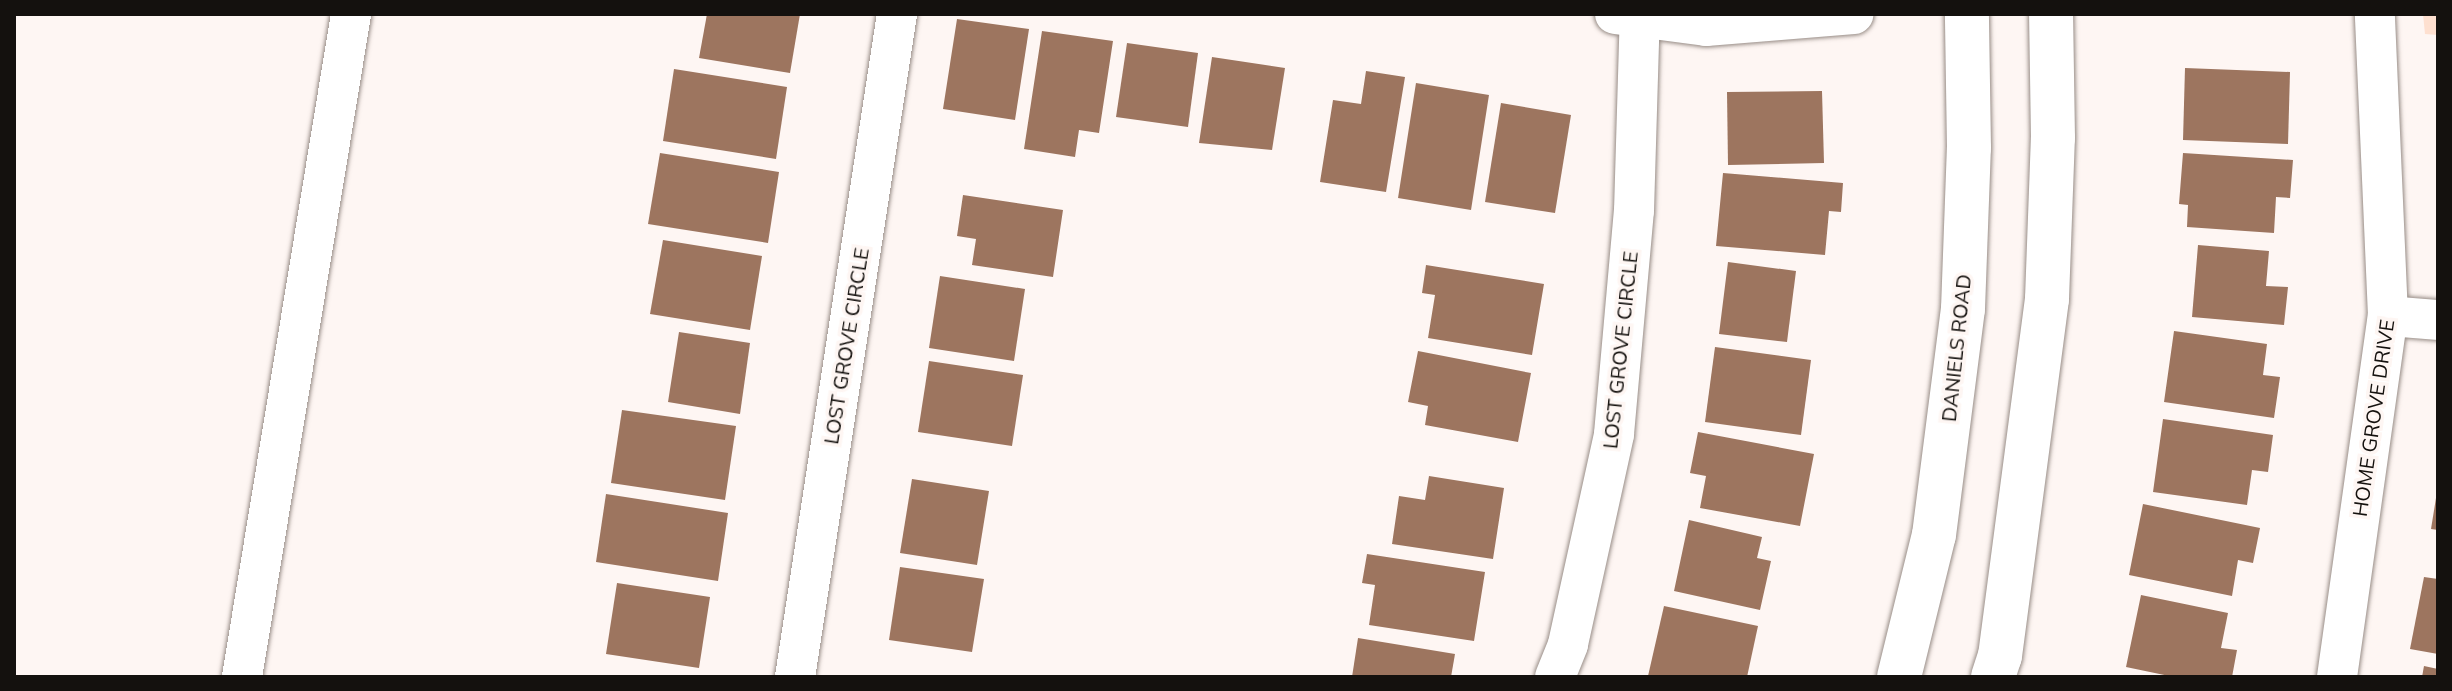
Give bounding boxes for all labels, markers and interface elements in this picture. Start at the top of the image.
street label: LOST GROVE CIRCLE [819,246,873,446]
street label: LOST GROVE CIRCLE [1598,250,1642,450]
street label: DANIELS ROAD [1936,273,1976,423]
street label: HOME GROVE DRIVE [2347,318,2399,518]

